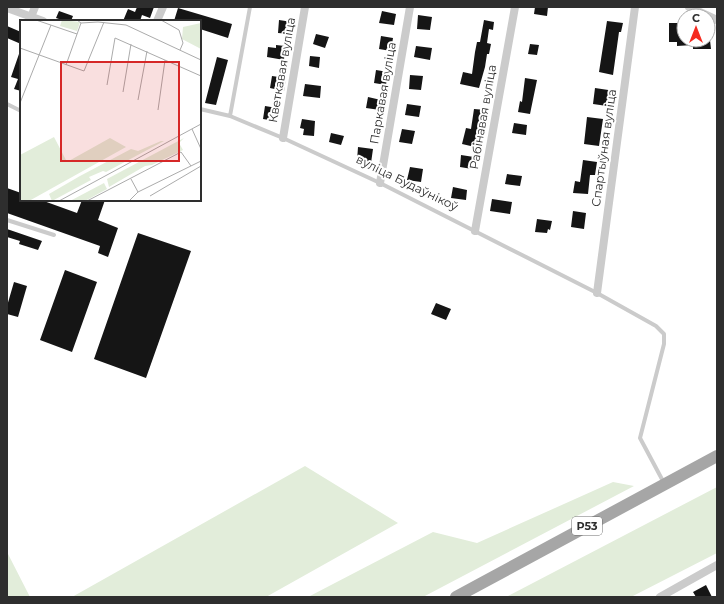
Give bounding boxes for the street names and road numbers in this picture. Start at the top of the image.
street label: Кветкавая вуліца [265,16,298,124]
street label: Паркавая вуліца [366,41,399,145]
street label: Рабінавая вуліца [466,63,499,170]
street label: Спартыўная вуліца [588,88,619,208]
street label: вуліца Будаўнікоў [354,151,461,214]
road number: Р53 [572,517,602,535]

